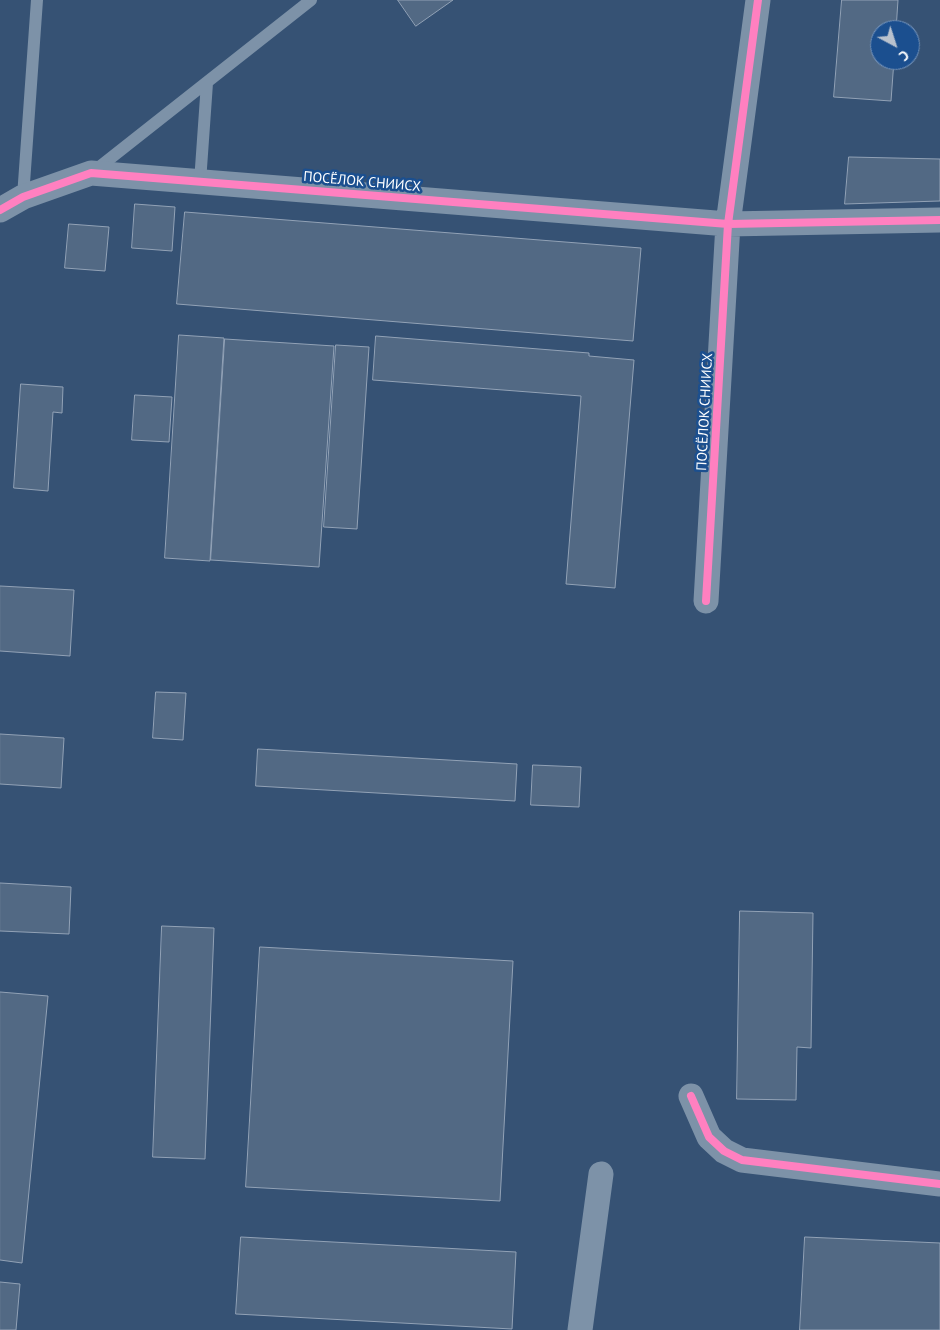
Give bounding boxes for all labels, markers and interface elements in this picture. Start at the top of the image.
north arrow [870,20,920,70]
text: С [895,46,913,65]
street label: ПОСЁЛОК СНИИСХ [303,169,421,195]
street label: ПОСЁЛОК СНИИСХ [694,353,716,471]

